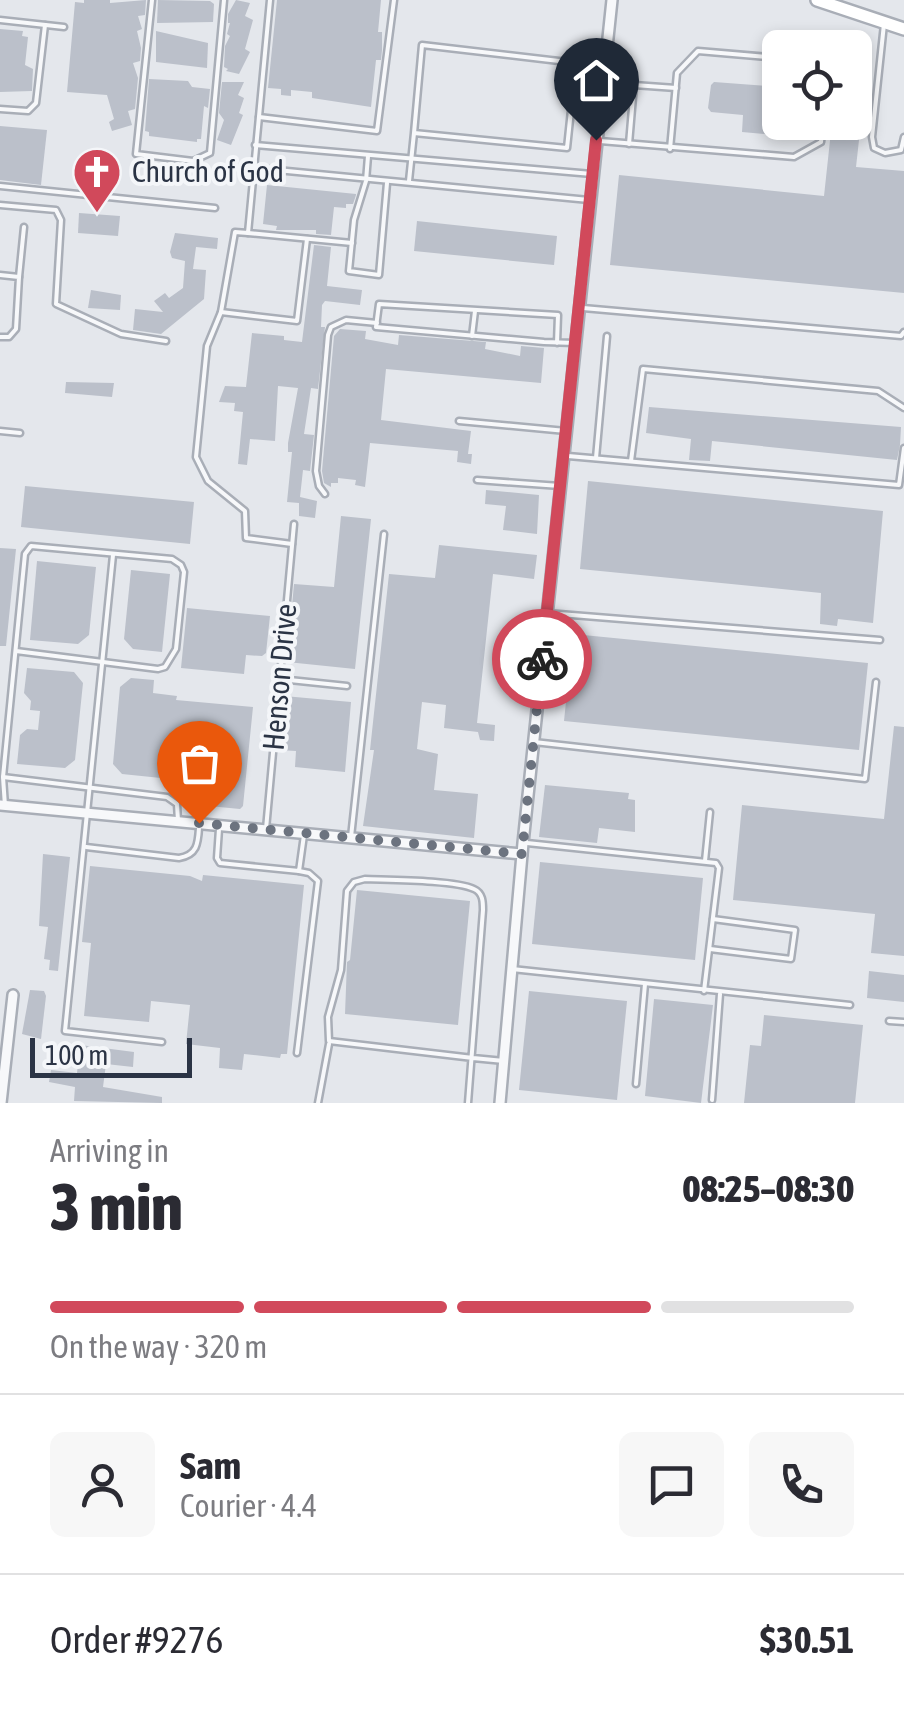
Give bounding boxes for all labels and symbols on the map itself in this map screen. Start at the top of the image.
pin [554,38,639,141]
church icon: Church of God [71,146,123,214]
place label: Church of God [132,154,284,188]
street label: Henson Drive [256,602,302,752]
courier [492,609,592,709]
pin [157,721,242,824]
scale bar [30,1033,192,1078]

